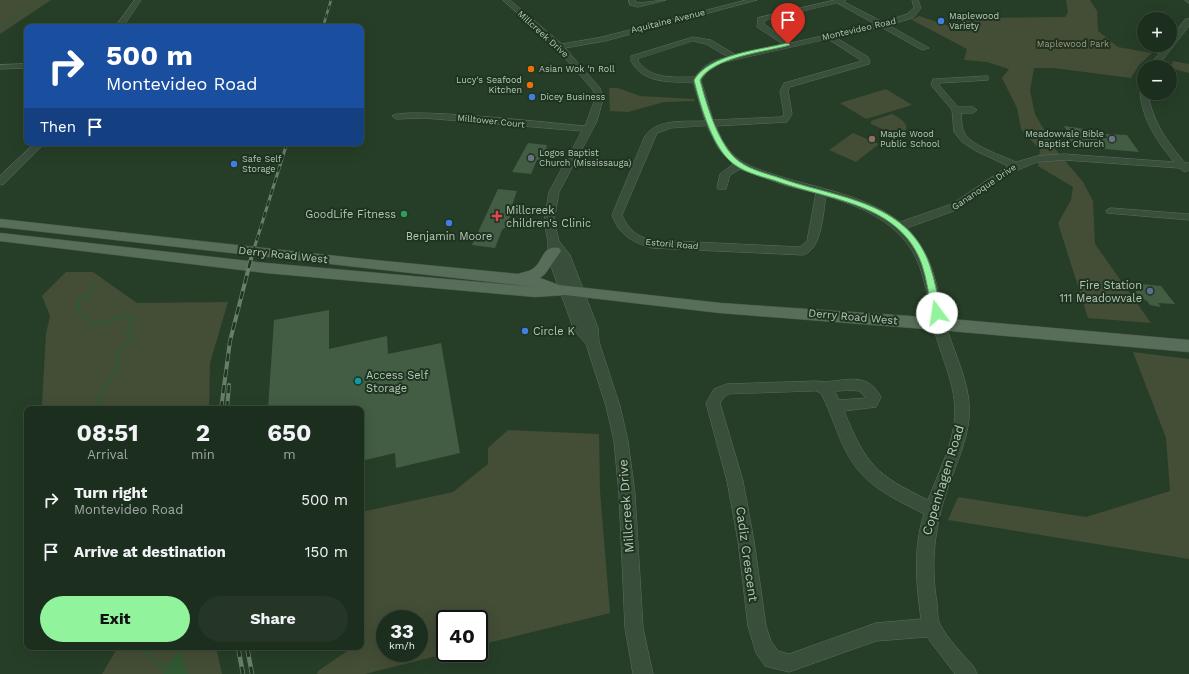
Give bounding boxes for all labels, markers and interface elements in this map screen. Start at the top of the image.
pin [771,3,805,44]
street label: Aquitaine Avenue [630,7,706,35]
street label: Millcreek Drive [516,9,570,59]
icon: arrive [777,9,799,31]
place label: Maplewood Variety [949,11,999,31]
map controls [1137,12,1177,100]
button: + [1137,12,1177,52]
street label: Montevideo Road [821,16,897,42]
marker: Maplewood Variety [936,16,946,26]
text: 500 m [106,39,193,72]
park label: Maplewood Park [1037,39,1109,49]
icon: right [40,40,92,92]
button: − [1137,60,1177,100]
marker: Asian Wok 'n Roll [526,64,536,74]
place label: Asian Wok 'n Roll [539,64,615,74]
text: Montevideo Road [106,73,257,94]
place label: Lucy's Seafood Kitchen [456,75,522,95]
marker: Lucy's Seafood Kitchen [525,80,535,90]
marker: Dicey Business [527,92,537,102]
place label: Dicey Business [540,92,605,102]
street label: Milltower Court [457,112,525,130]
icon: arrive [84,116,106,138]
text: Then [40,118,76,136]
place label: Maple Wood Public School [880,129,940,149]
place label: Meadowvale Bible Baptist Church [1025,129,1104,149]
marker: Maple Wood Public School [867,134,877,144]
marker: Meadowvale Bible Baptist Church [1107,134,1117,144]
place label: Logos Baptist Church (Mississauga) [539,148,631,168]
marker: Logos Baptist Church (Mississauga) [526,153,536,163]
place label: Safe Self Storage [242,154,282,174]
marker: Safe Self Storage [229,159,239,169]
street label: Gananoque Drive [950,162,1018,212]
place label: Millcreek children's Clinic [506,204,591,230]
place label: GoodLife Fitness [305,208,396,221]
marker: GoodLife Fitness [399,209,409,219]
marker: Millcreek children's Clinic [491,210,503,222]
marker: Benjamin Moore [444,218,454,228]
place label: Benjamin Moore [406,230,492,243]
street label: Estoril Road [645,237,699,251]
street label: Derry Road West [238,244,329,266]
place label: Fire Station 111 Meadowvale [1059,279,1142,305]
marker: Fire Station 111 Meadowvale [1145,286,1155,296]
position arrow [916,292,958,334]
street label: Derry Road West [808,307,899,327]
place label: Circle K [533,325,575,338]
marker: Circle K [520,326,530,336]
place label: Access Self Storage [366,369,429,395]
marker: Access Self Storage [353,376,363,386]
text: 08:51 [76,419,139,447]
text: 2 [196,419,210,447]
text: 650 [267,419,312,447]
street label: Copenhagen Road [919,423,967,537]
text: Arrival [87,447,128,462]
text: min [191,447,215,462]
text: m [283,447,296,462]
street label: Millcreek Drive [615,459,637,553]
text: Turn right [74,484,147,502]
icon: right [40,489,62,511]
text: 500 m [301,491,348,509]
text: Montevideo Road [74,502,183,517]
street label: Cadiz Crescent [733,506,761,603]
icon: arrive [40,541,62,563]
text: Arrive at destination [74,543,226,561]
text: 150 m [305,543,348,561]
button: Exit [40,596,190,642]
button: Share [198,596,348,642]
speed limit sign: 40 [436,610,488,662]
text: 33 [390,619,414,643]
text: km/h [389,640,415,651]

